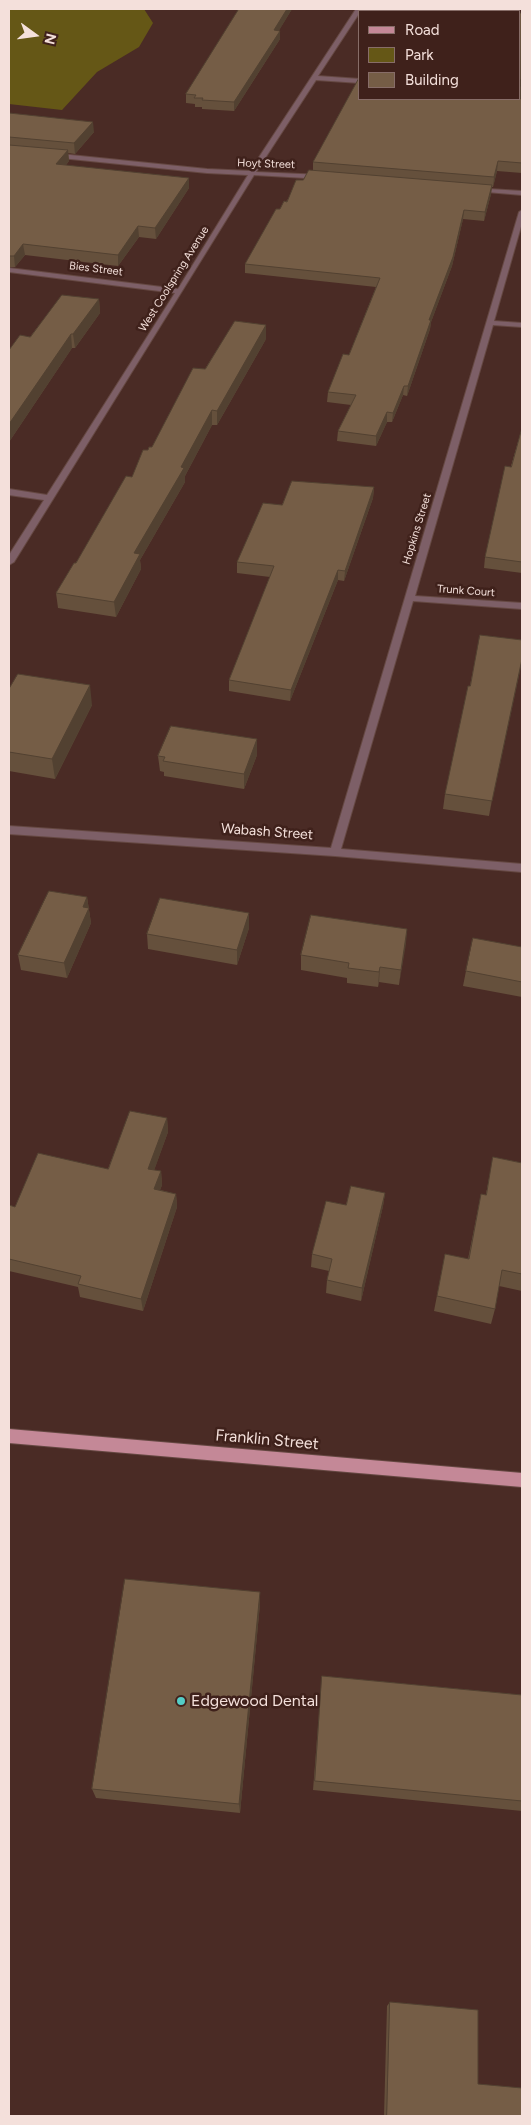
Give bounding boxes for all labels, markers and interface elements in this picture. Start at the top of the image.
north arrow [10,10,60,60]
legend [358,10,521,100]
text: Road [405,21,440,39]
text: N [40,31,60,46]
text: Park [405,46,434,64]
text: Building [405,71,459,89]
street label: Hoyt Street [237,156,295,172]
street label: West Coolspring Avenue [136,224,212,334]
street label: Bies Street [68,259,124,279]
street label: Hopkins Street [400,492,434,566]
street label: Trunk Court [437,582,495,600]
street label: Wabash Street [220,820,314,844]
street label: Franklin Street [215,1426,319,1454]
place label: Edgewood Dental [191,1691,318,1711]
marker: Edgewood Dental [175,1695,187,1707]

